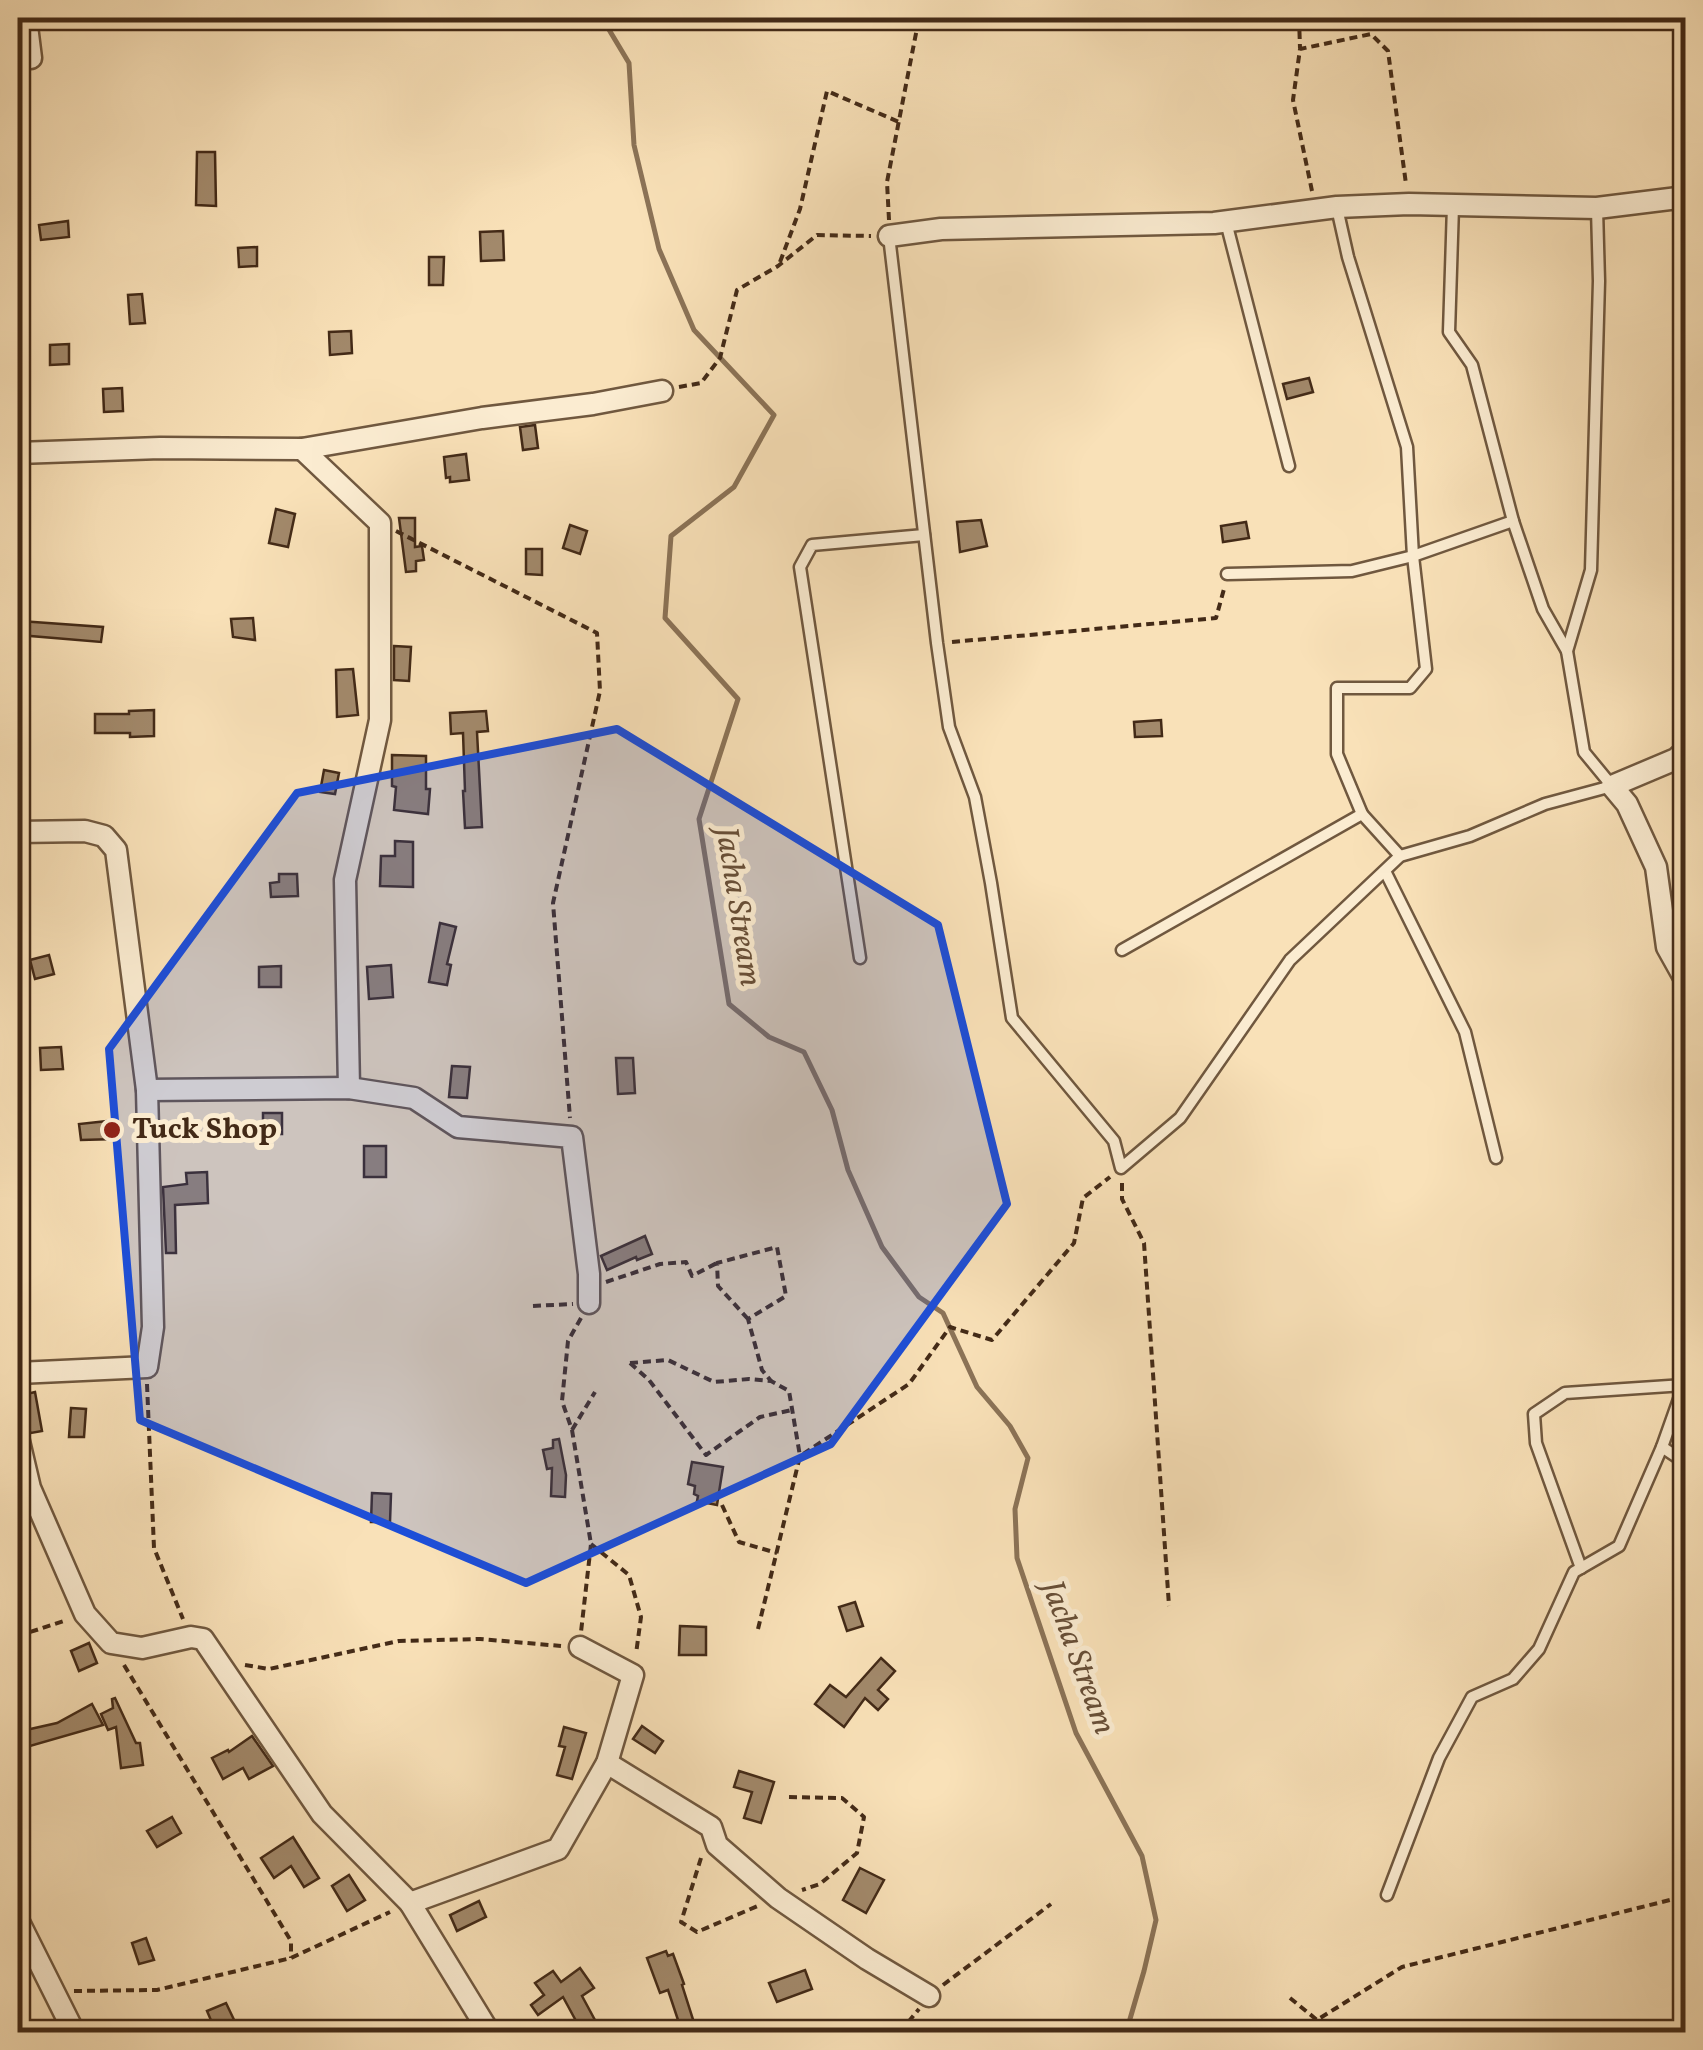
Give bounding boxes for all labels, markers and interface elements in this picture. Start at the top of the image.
water label: Jacha Stream [702,821,771,990]
place label: Tuck Shop [132,1109,277,1151]
marker: Tuck Shop [101,1119,123,1141]
water label: Jacha Stream [1028,1572,1125,1741]

